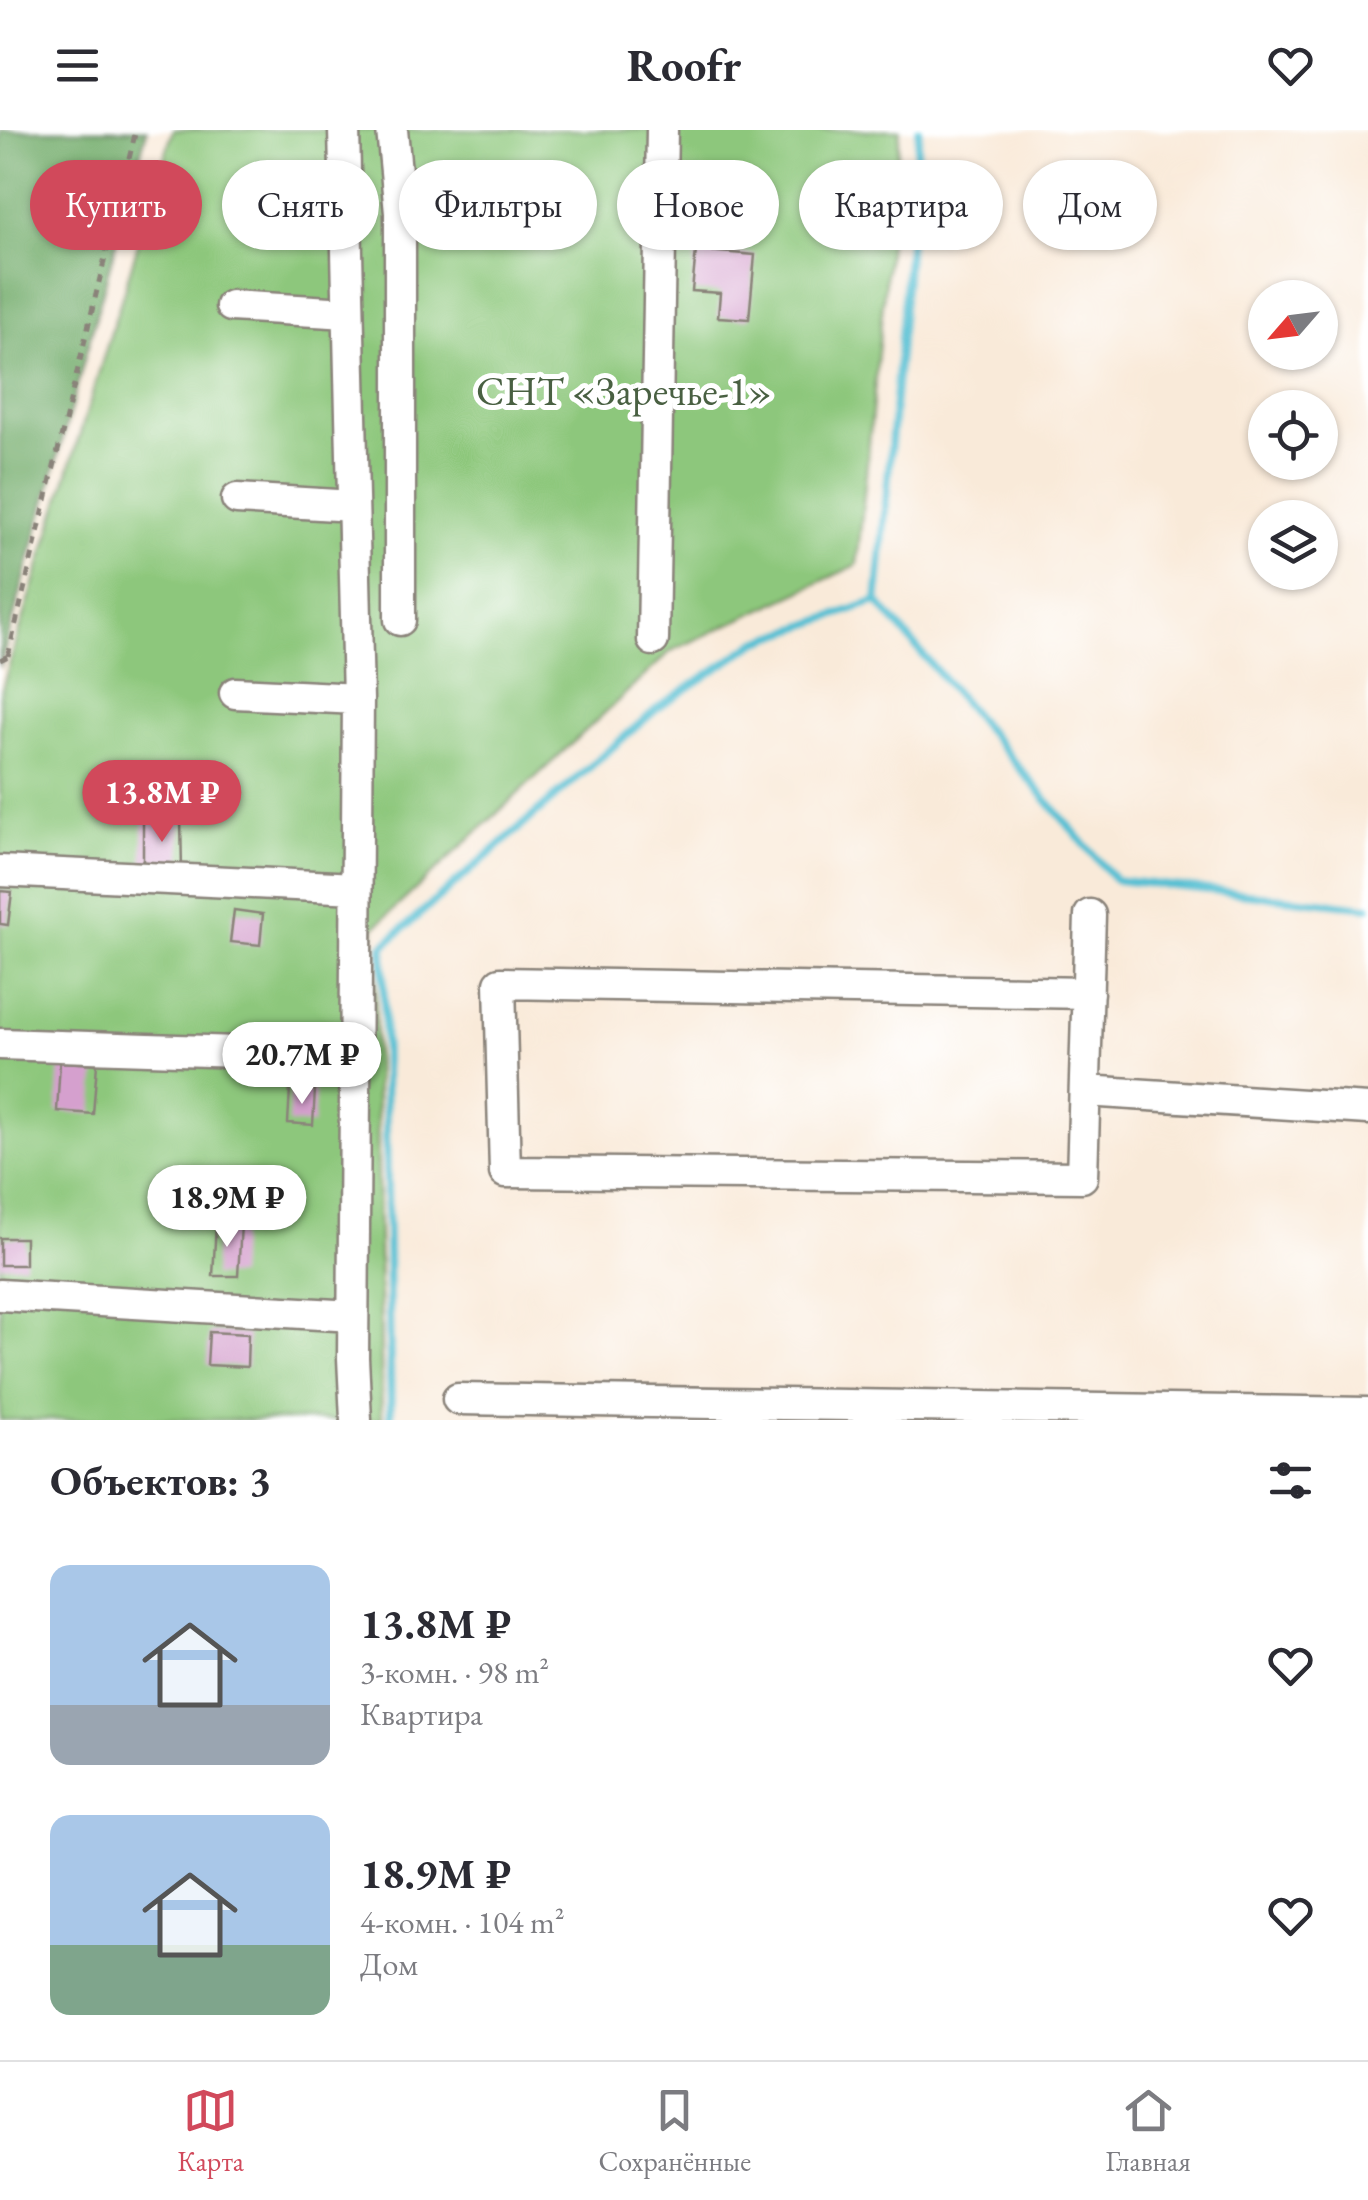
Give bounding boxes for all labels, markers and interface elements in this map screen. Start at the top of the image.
text: Roofr [627,36,741,94]
icon: menu [50,38,105,93]
icon: heart [1263,38,1318,93]
chip: Купить [30,160,202,250]
chip: Снять [222,160,379,250]
chip: Фильтры [399,160,597,250]
chip: Новое [617,160,779,250]
chip: Квартира [799,160,1003,250]
chip: Дом [1023,160,1157,250]
north arrow [1248,280,1338,370]
map controls [1248,280,1338,590]
park label: СНТ «Заречье-1» [476,365,772,417]
button: locate [1248,390,1338,480]
button: layers [1248,500,1338,590]
pin: 13.8M ₽ [70,760,254,845]
text: 13.8M ₽ [104,771,220,813]
pin: 20.7M ₽ [210,1022,394,1107]
text: 20.7M ₽ [244,1033,360,1075]
pin: 18.9M ₽ [135,1165,319,1250]
text: 18.9M ₽ [169,1176,285,1218]
text: Объектов: 3 [50,1453,271,1508]
icon: filters [1263,1453,1318,1508]
text: 13.8M ₽ [360,1596,511,1651]
icon: home [130,1605,250,1725]
icon: heart [1263,1638,1318,1693]
text: 3-комн. · 98 m² [360,1651,549,1693]
text: Квартира [360,1693,483,1735]
text: 18.9M ₽ [360,1846,511,1901]
icon: home [130,1855,250,1975]
icon: heart [1263,1888,1318,1943]
text: 4-комн. · 104 m² [360,1901,565,1943]
text: Дом [360,1943,418,1985]
tab: Карта [177,2083,244,2179]
tab: Сохранённые [598,2083,751,2179]
tab: Главная [1105,2083,1191,2179]

